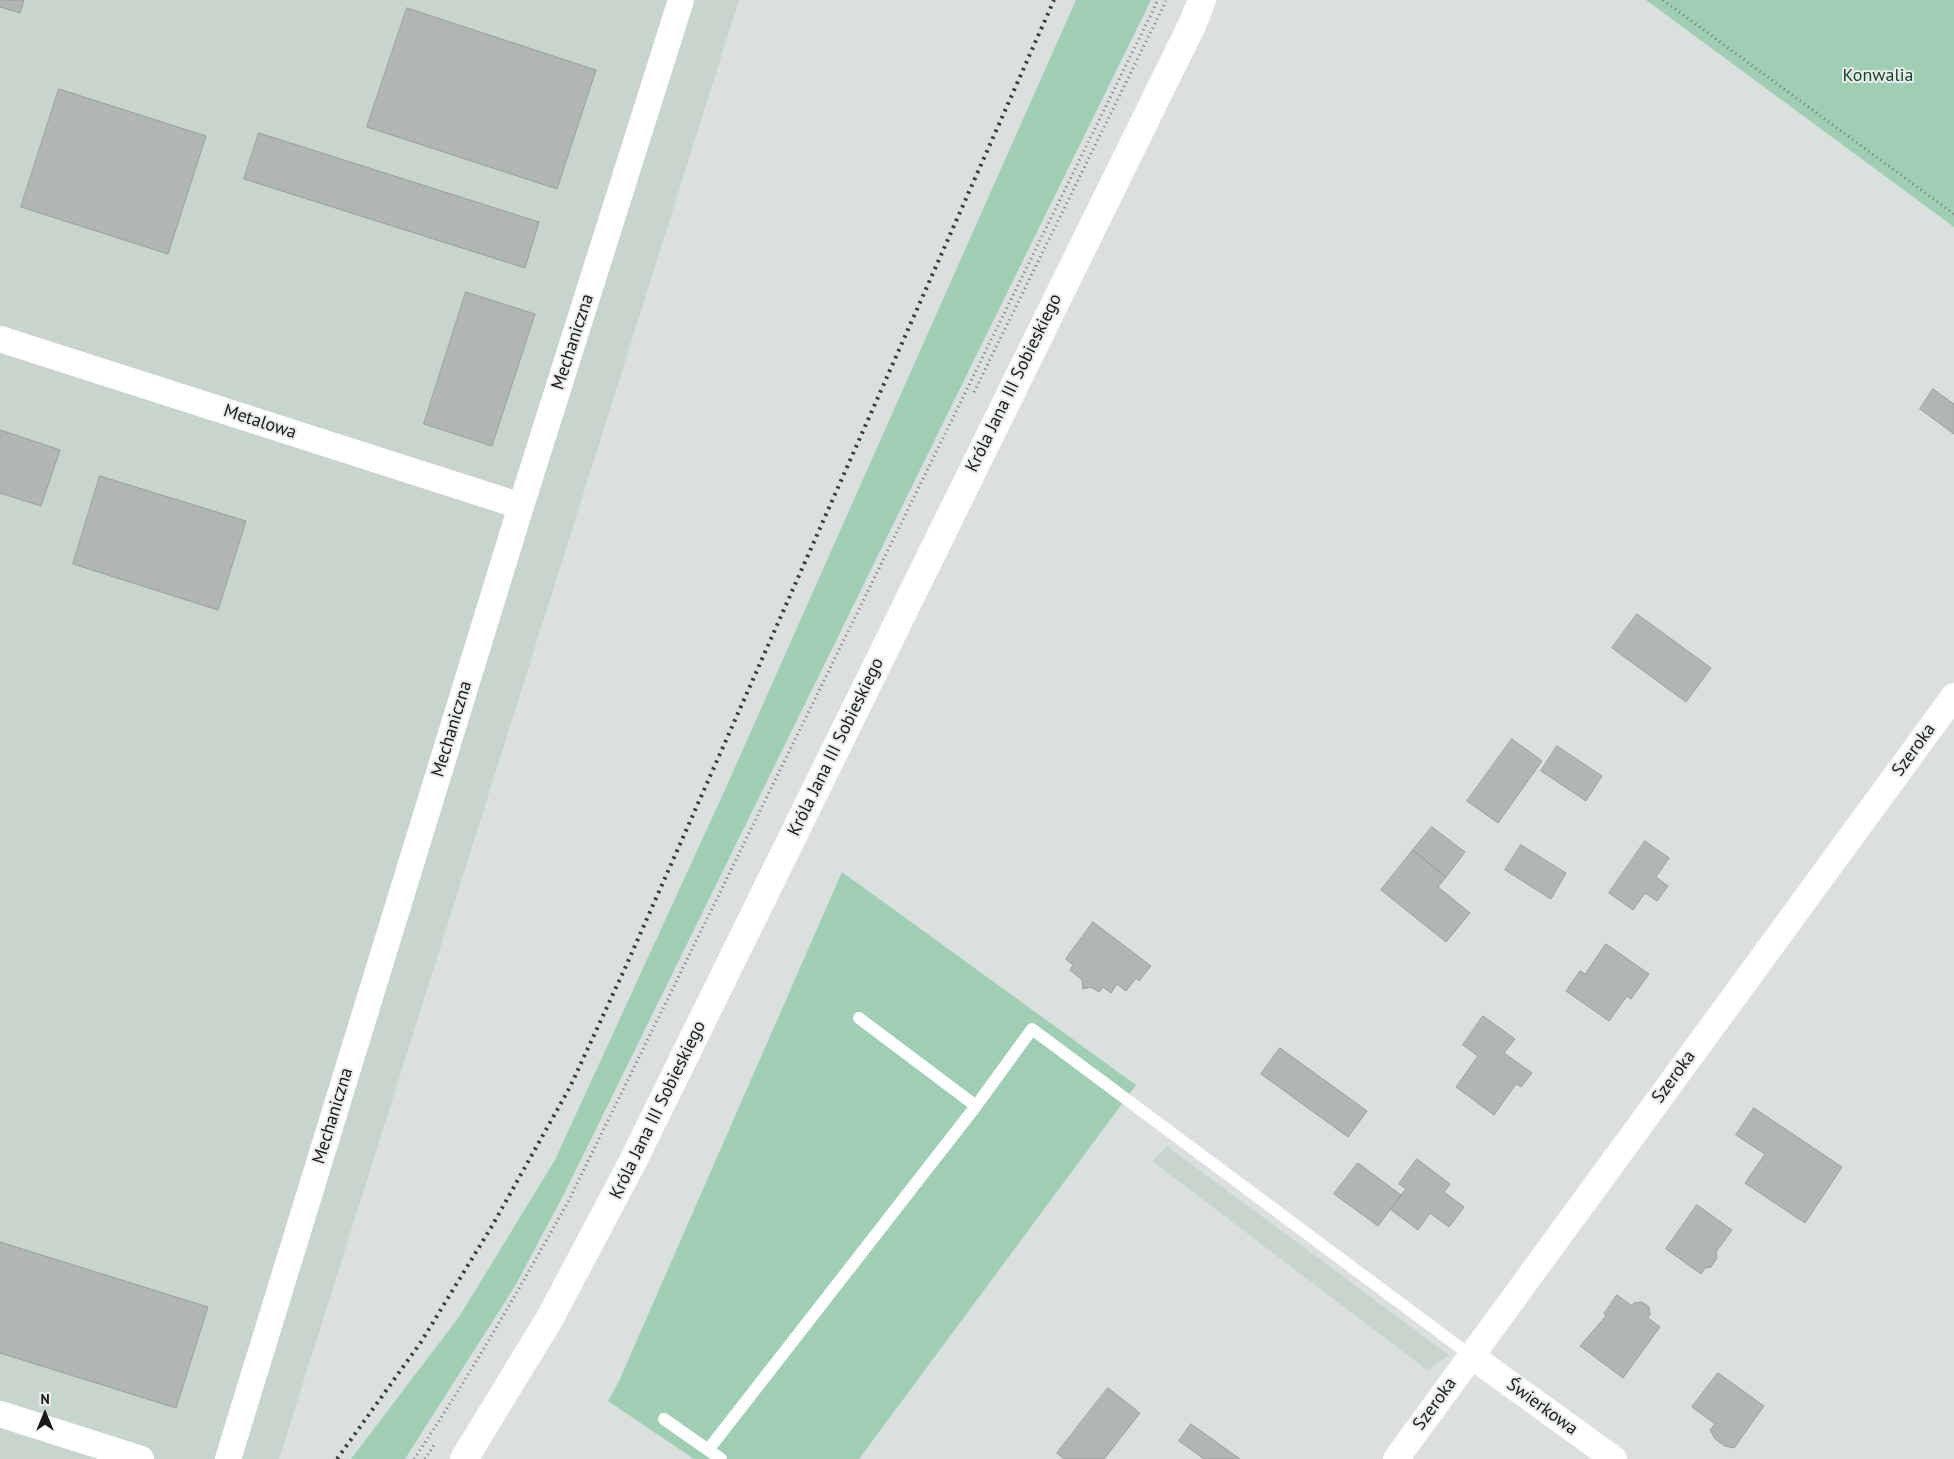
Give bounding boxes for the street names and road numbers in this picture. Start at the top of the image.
street label: Króla Jana III Sobieskiego [961,290,1067,476]
street label: Mechaniczna [547,291,599,393]
street label: Metalowa [221,400,299,444]
street label: Króla Jana III Sobieskiego [783,654,889,840]
street label: Mechaniczna [427,678,477,780]
street label: Szeroka [1888,719,1940,781]
street label: Króla Jana III Sobieskiego [605,1017,711,1203]
street label: Szeroka [1648,1046,1700,1108]
street label: Mechaniczna [308,1065,358,1167]
street label: Szeroka [1409,1373,1461,1435]
street label: Świerkowa [1502,1374,1582,1440]

